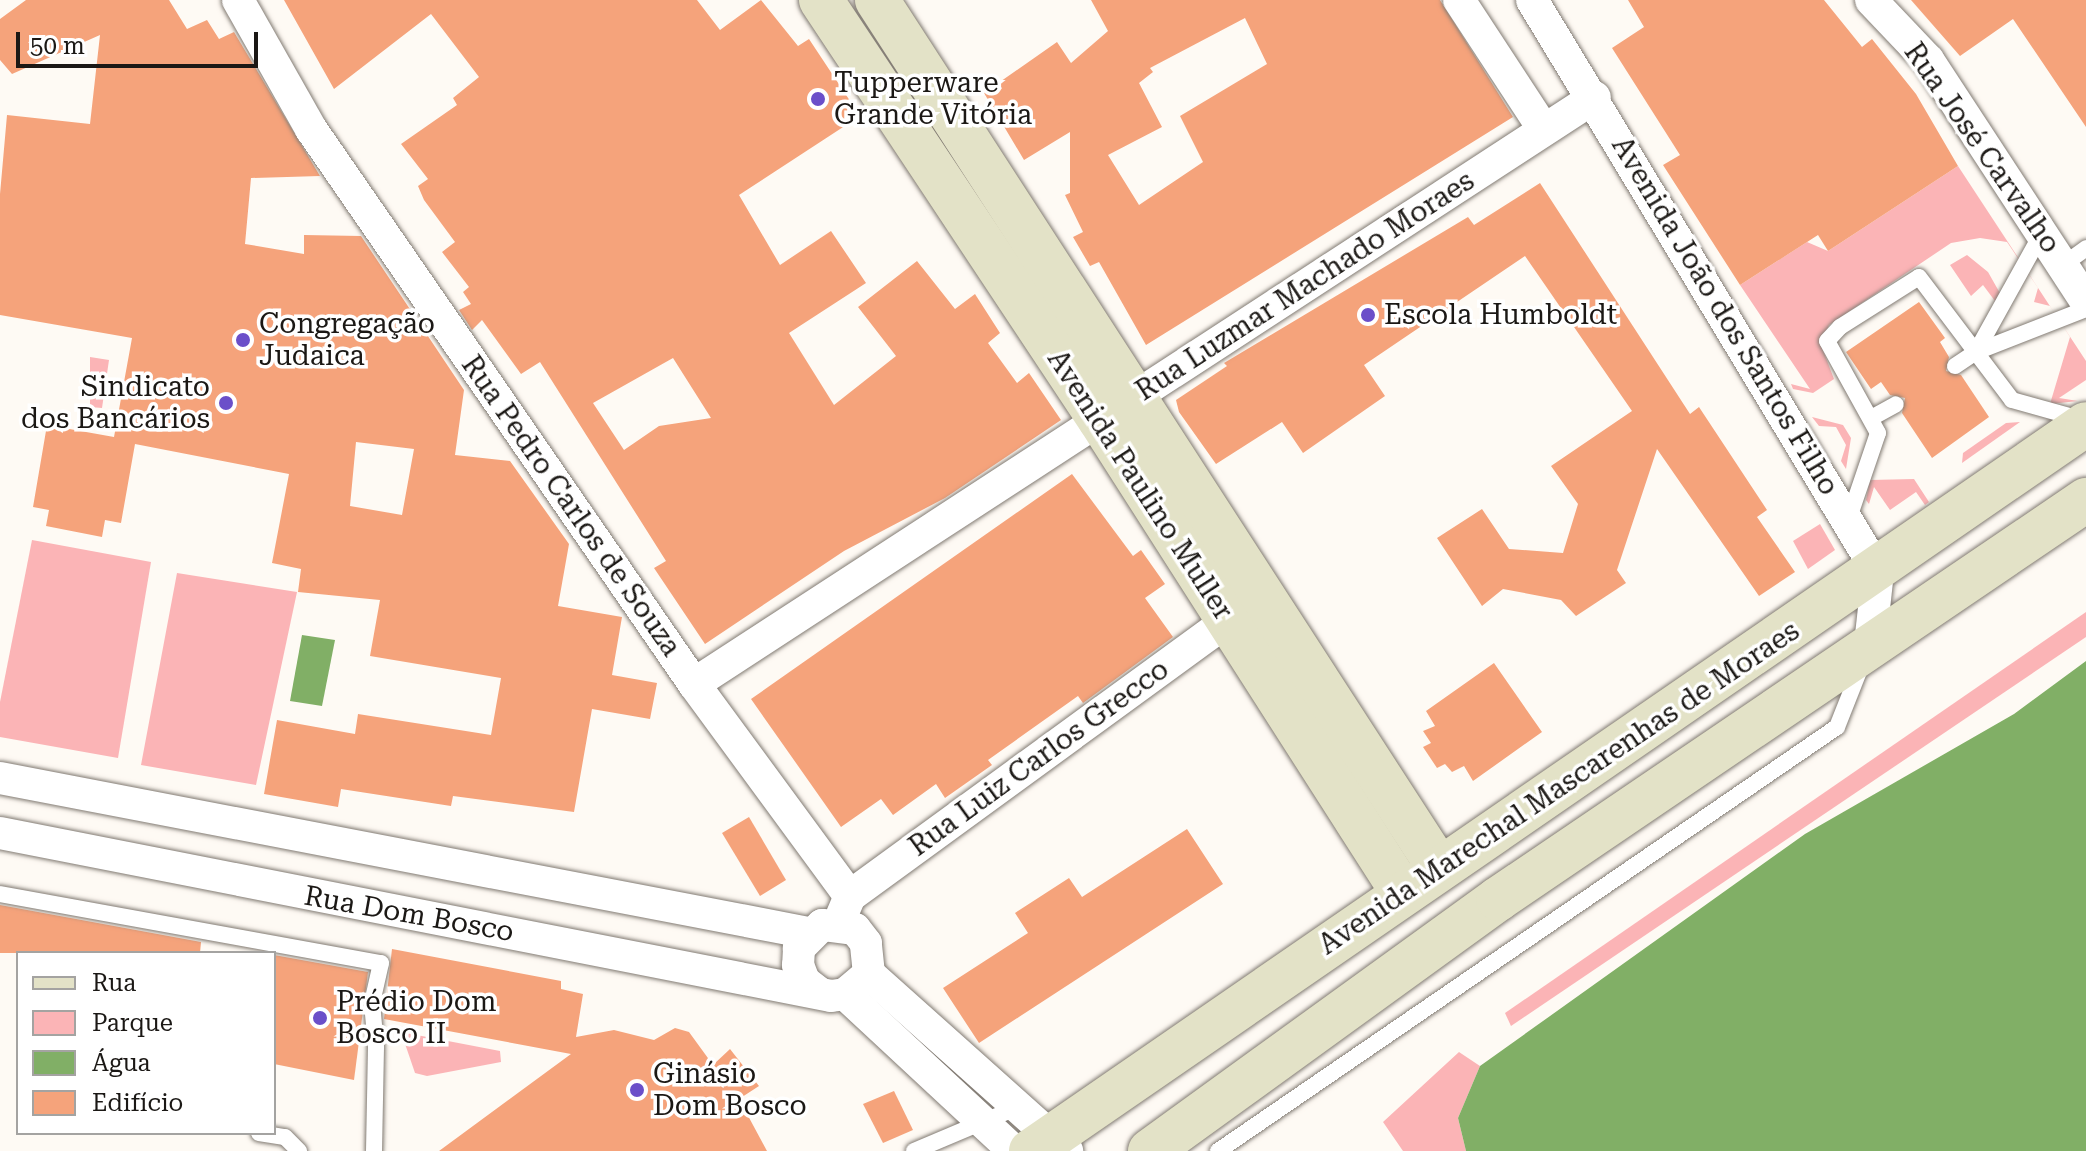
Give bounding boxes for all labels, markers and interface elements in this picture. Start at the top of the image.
scale bar [20,16,262,66]
text: 50 m [30,32,85,60]
street label: Rua José Carvalho [1897,36,2067,260]
place label: Tupperware Grande Vitória [834,66,1032,132]
marker: Tupperware Grande Vitória [809,90,827,108]
street label: Avenida João dos Santos Filho [1604,131,1846,501]
street label: Rua Luzmar Machado Moraes [1130,164,1480,408]
place label: Escola Humboldt [1384,298,1617,332]
marker: Escola Humboldt [1359,306,1377,324]
place label: Congregação Judaica [259,307,435,373]
marker: Congregação Judaica [234,331,252,349]
street label: Avenida Paulino Muller [1040,344,1240,626]
street label: Rua Pedro Carlos de Souza [454,349,688,663]
place label: Sindicato dos Bancários [21,370,210,436]
marker: Sindicato dos Bancários [217,394,235,412]
street label: Avenida Marechal Mascarenhas de Moraes [1312,614,1806,962]
street label: Rua Luiz Carlos Grecco [903,652,1175,864]
street label: Rua Dom Bosco [302,879,516,949]
legend [16,951,276,1135]
text: Rua [92,969,136,997]
place label: Prédio Dom Bosco II [336,985,496,1051]
text: Parque [92,1009,173,1037]
marker: Prédio Dom Bosco II [311,1009,329,1027]
text: Água [92,1049,151,1077]
place label: Ginásio Dom Bosco [653,1057,807,1123]
marker: Ginásio Dom Bosco [628,1081,646,1099]
text: Edifício [92,1089,183,1117]

